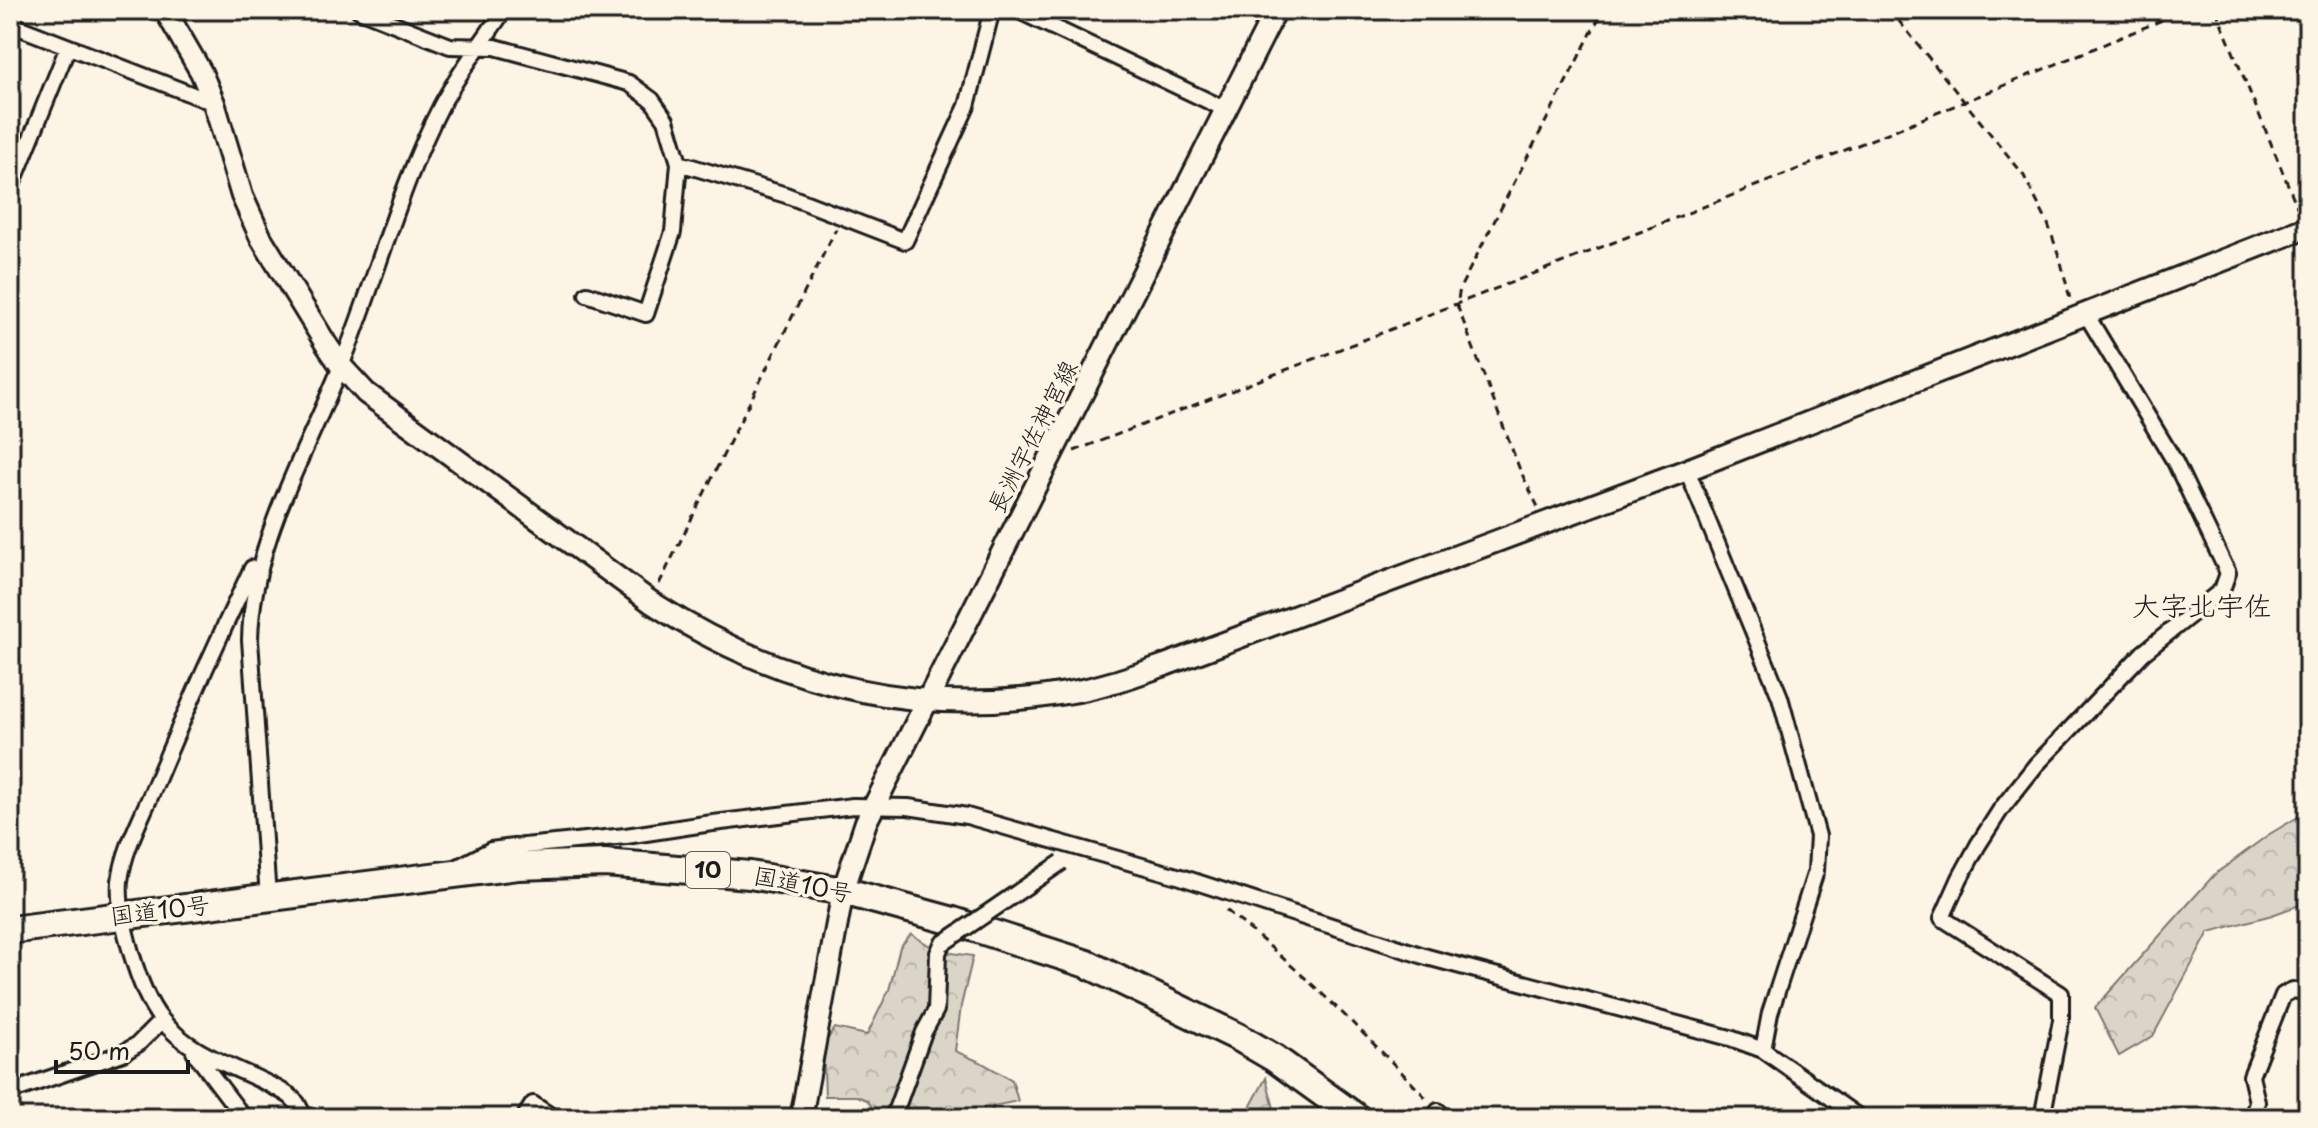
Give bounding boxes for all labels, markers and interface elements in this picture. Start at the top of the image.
street label: 長洲宇佐神宮線 [977,353,1085,519]
district label: 大字北宇佐 [2132,583,2272,626]
road number: 10 [686,852,730,888]
street label: 国道10号 [751,856,856,910]
street label: 国道10号 [108,885,212,933]
scale bar [56,1024,188,1074]
text: 50 m [68,1032,130,1068]

